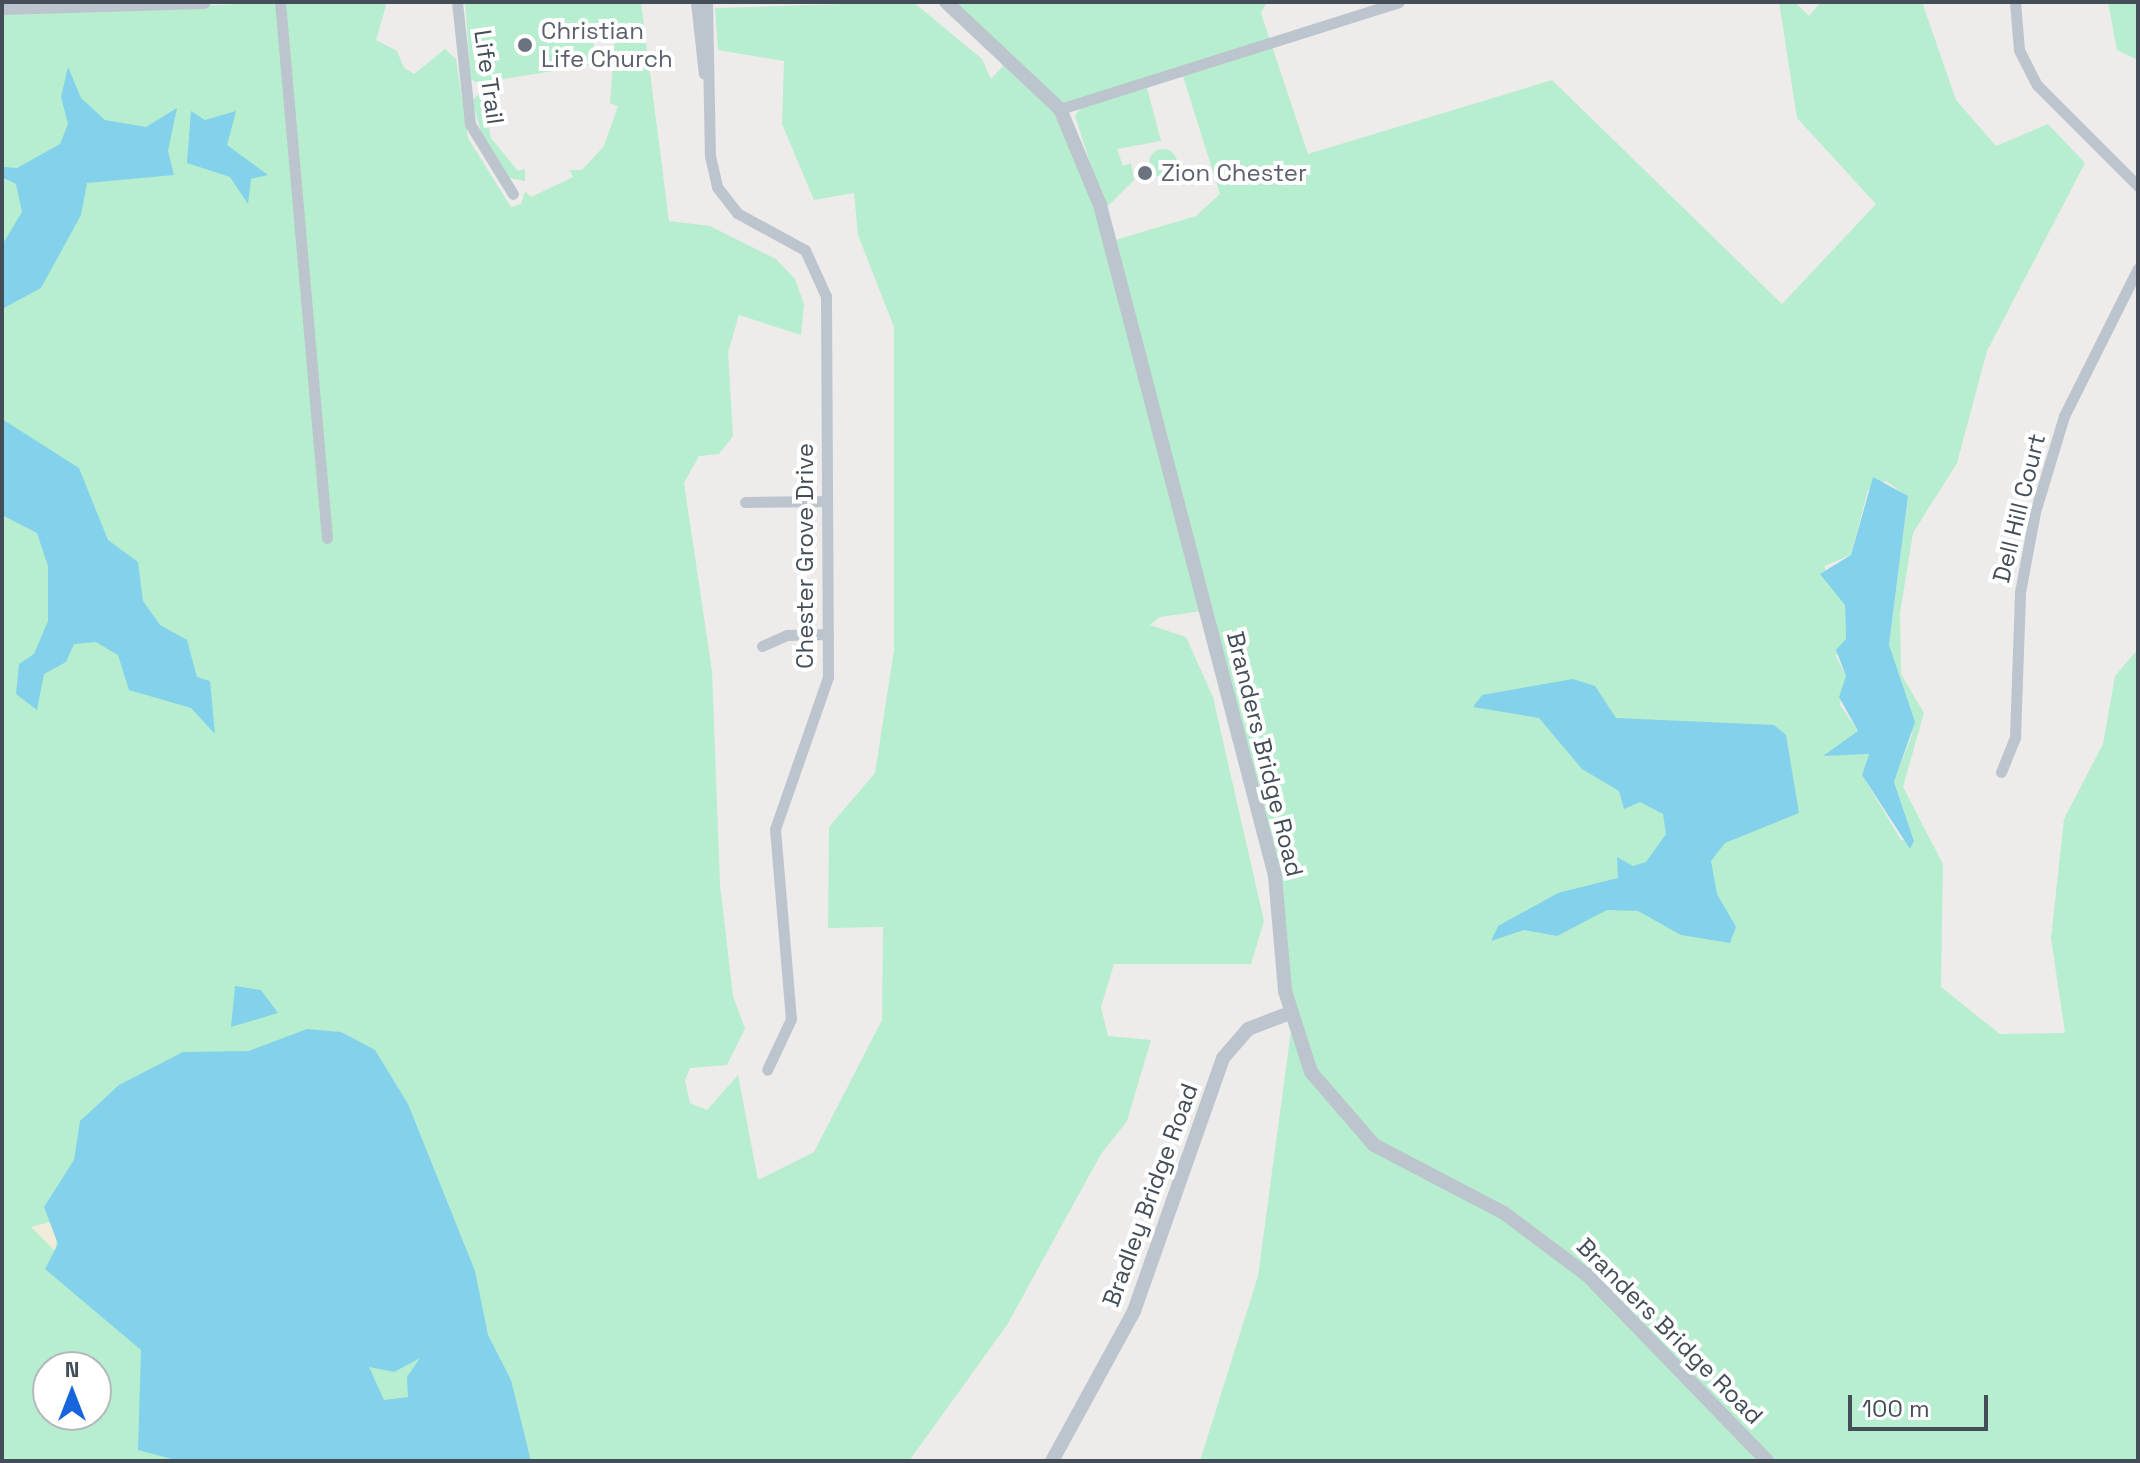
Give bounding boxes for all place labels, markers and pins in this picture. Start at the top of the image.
place label: Christian Life Church [541,17,673,73]
marker: Christian Life Church [516,36,534,54]
place label: Zion Chester [1161,159,1307,187]
marker: Zion Chester [1136,164,1154,182]

